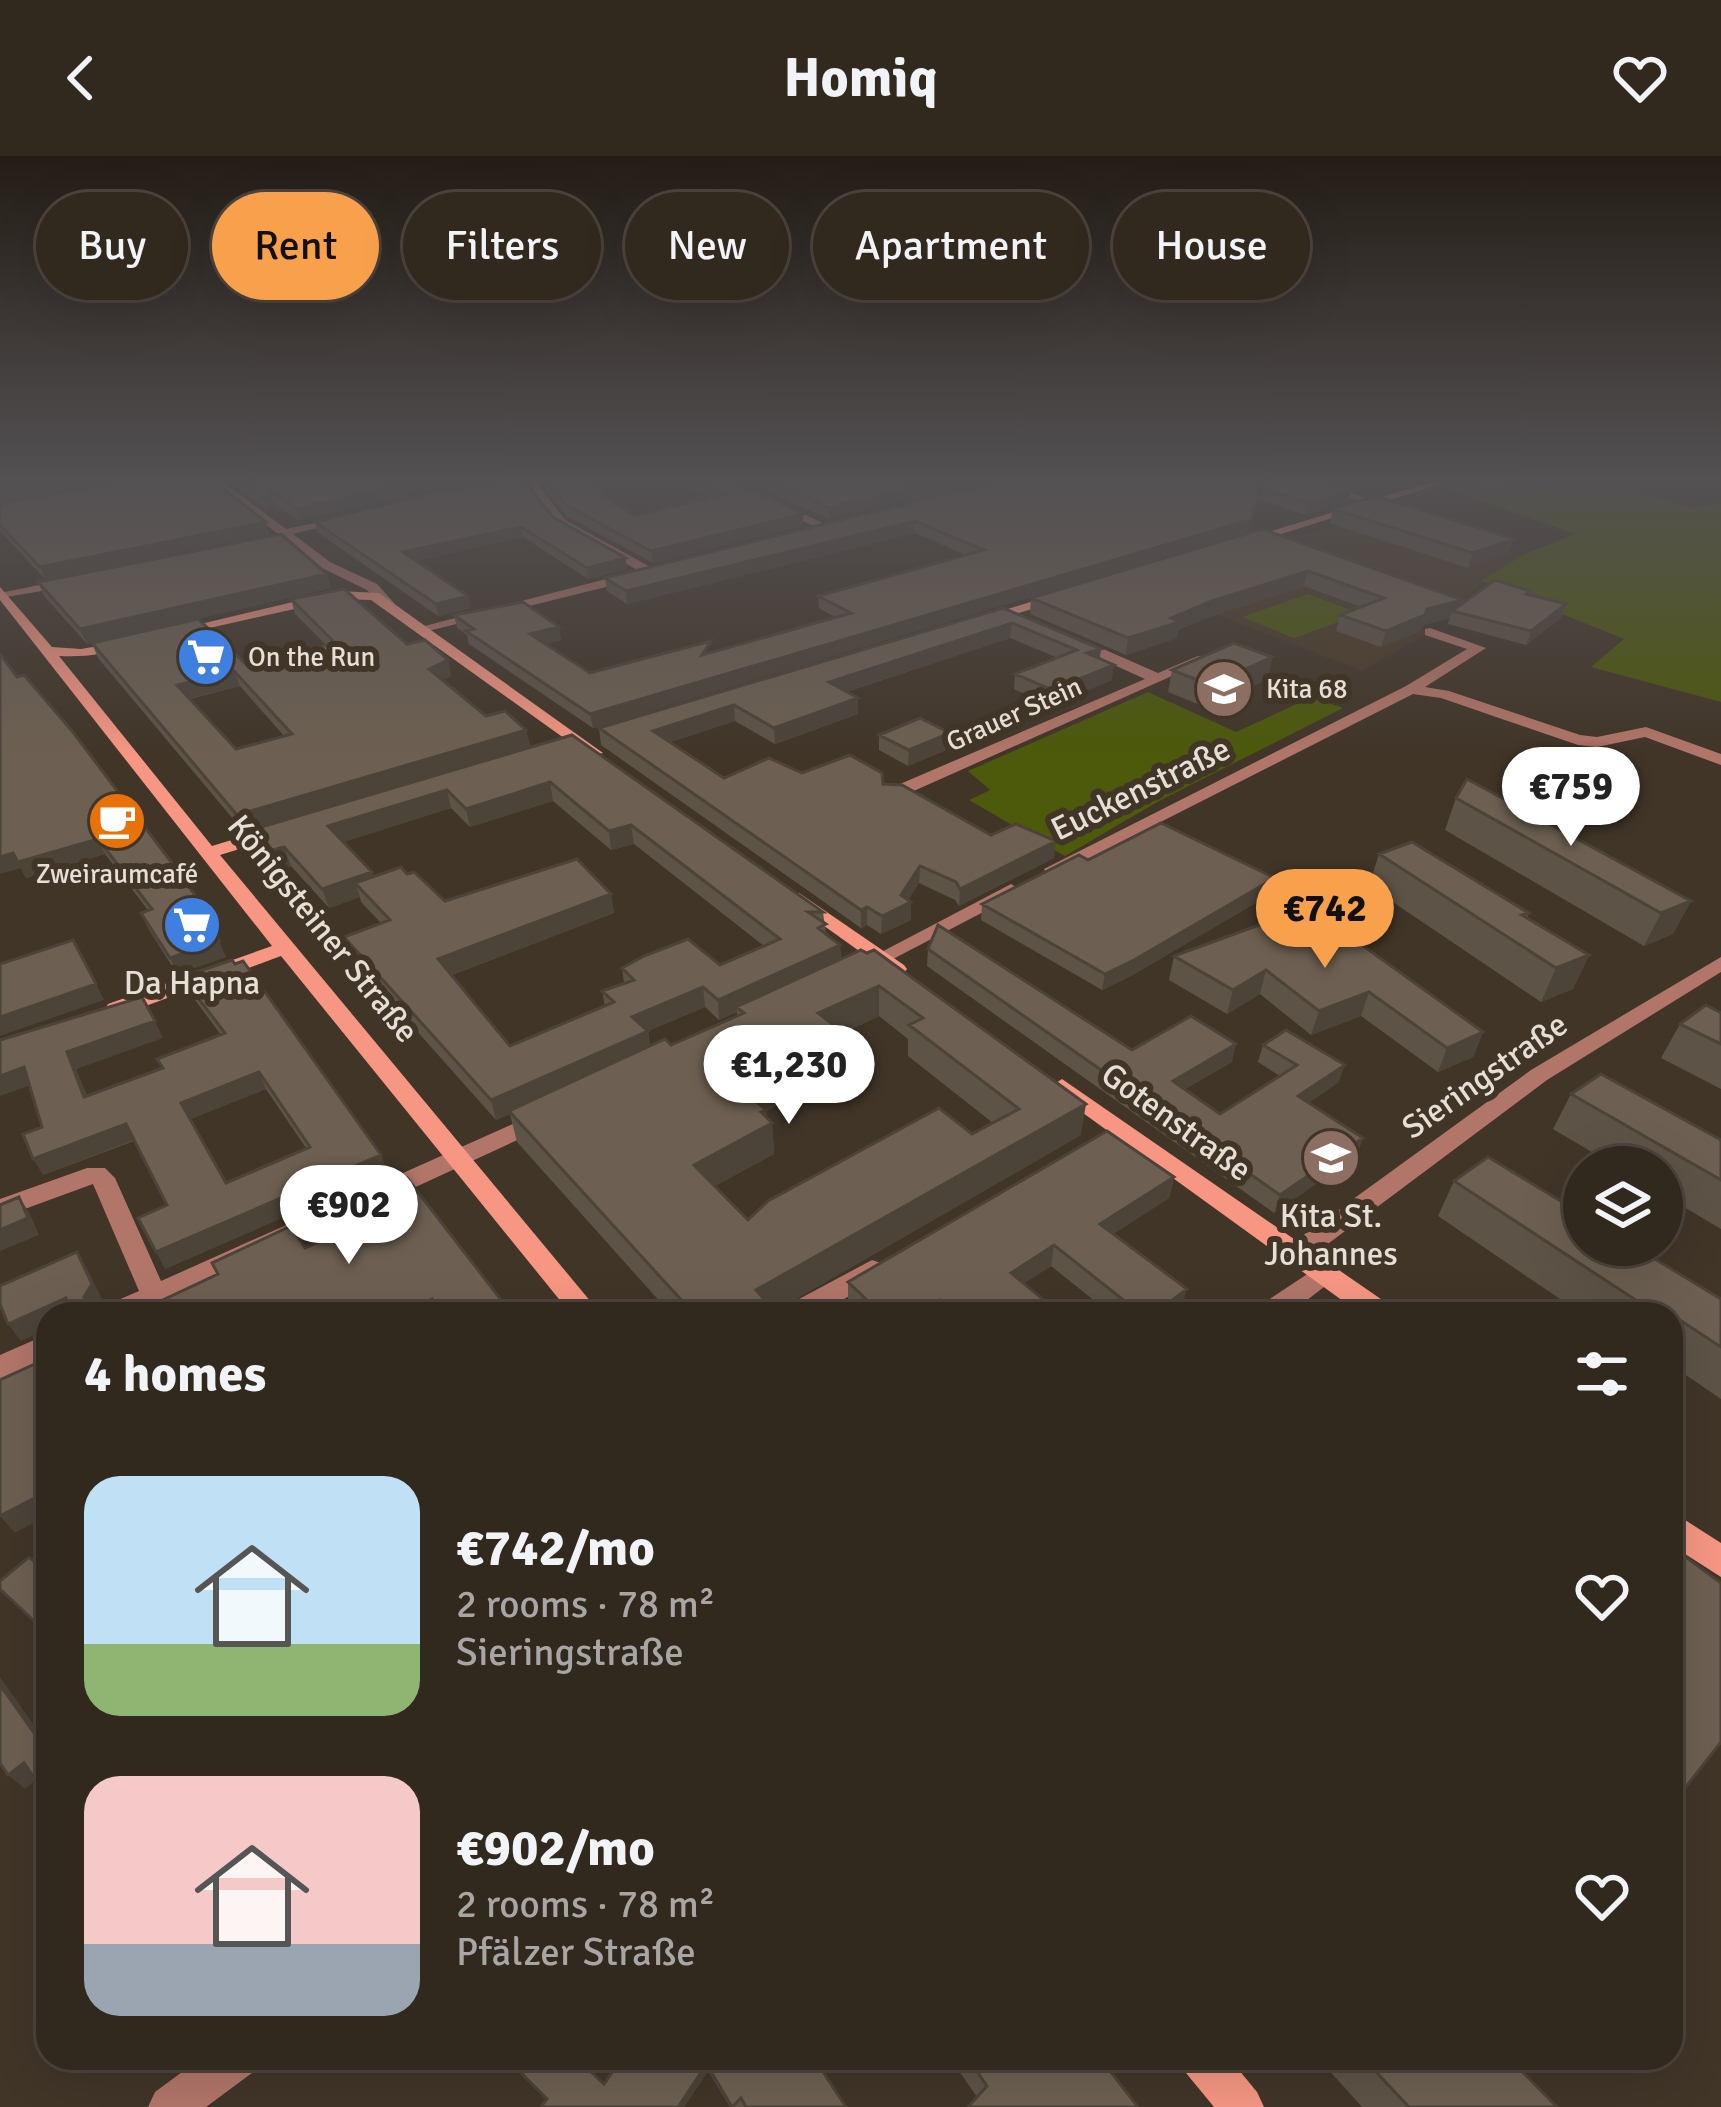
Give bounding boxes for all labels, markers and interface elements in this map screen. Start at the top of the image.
icon: back [48,45,114,111]
text: Homiq [783,45,938,112]
icon: heart [1607,45,1673,111]
chip: Buy [36,192,188,300]
chip: Rent [212,192,379,300]
chip: Filters [403,192,601,300]
chip: New [625,192,789,300]
chip: Apartment [813,192,1089,300]
chip: House [1113,192,1310,300]
supermarket icon: On the Run [175,626,237,688]
place label: On the Run [248,641,375,674]
school or university icon: Kita 68 [1193,658,1255,720]
street label: Grauer Stein [941,670,1087,759]
place label: Kita 68 [1266,673,1348,706]
street label: Euckenstraße [1044,728,1237,850]
pin: €759 [1500,747,1642,849]
text: €759 [1529,762,1613,810]
cafe icon: Zweiraumcafé [86,790,148,852]
street label: Königsteiner Straße [218,807,427,1051]
place label: Zweiraumcafé [36,858,198,891]
pin: €742 [1254,869,1396,971]
text: €742 [1283,884,1367,932]
supermarket icon: Da Hapna [161,894,223,956]
place label: Da Hapna [124,963,260,1004]
street label: Sieringstraße [1394,1004,1576,1148]
pin: €1,230 [691,1025,887,1127]
text: €1,230 [731,1040,847,1088]
street label: Gotenstraße [1093,1054,1259,1190]
school or university icon: Kita St. Johannes [1300,1127,1362,1189]
map controls [1563,1146,1683,1266]
button: layers [1563,1146,1683,1266]
pin: €902 [278,1165,420,1267]
text: €902 [307,1180,391,1228]
place label: Kita St. Johannes [1264,1196,1398,1275]
icon: filters [1569,1341,1635,1407]
text: 4 homes [84,1343,266,1406]
text: €742/mo [456,1517,655,1580]
icon: home [180,1524,324,1668]
icon: heart [1569,1563,1635,1629]
text: 2 rooms · 78 m² [456,1580,715,1628]
text: Sieringstraße [456,1628,684,1676]
text: €902/mo [456,1817,655,1880]
icon: home [180,1824,324,1968]
icon: heart [1569,1863,1635,1929]
text: 2 rooms · 78 m² [456,1880,715,1928]
text: Pfälzer Straße [456,1928,696,1976]

